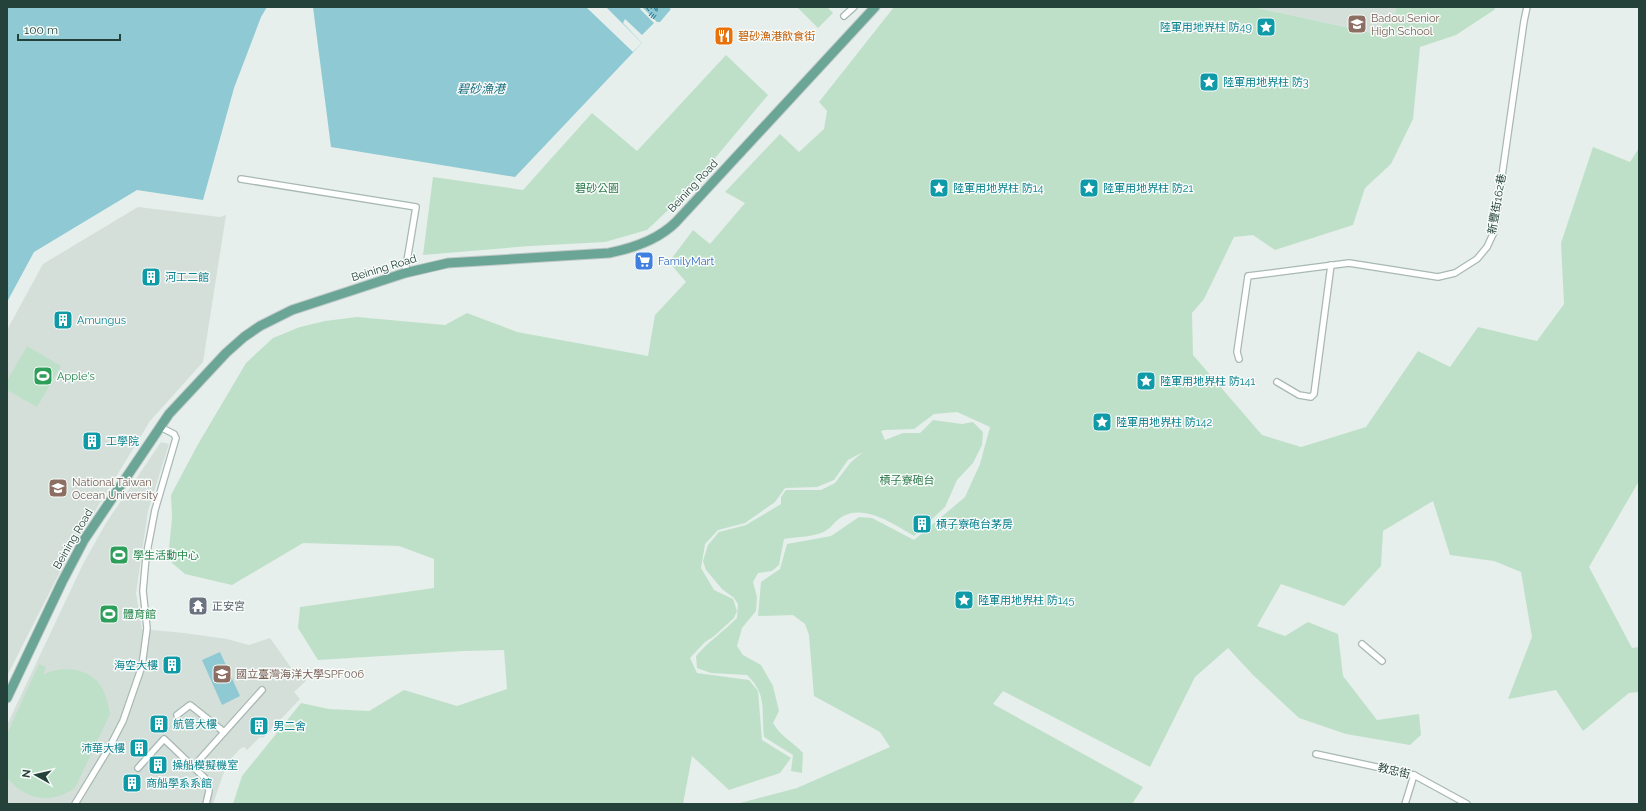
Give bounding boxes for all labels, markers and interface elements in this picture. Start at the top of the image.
place label: Badou Senior High School [1371,12,1440,38]
school or university icon: Badou Senior High School [1346,13,1368,35]
scale bar [18,16,120,42]
place icon: 陸軍用地界柱 防49 [1255,16,1277,38]
place label: 陸軍用地界柱 防49 [1160,21,1252,34]
text: 100 m [24,23,58,37]
restaurant icon: 碧砂漁港飲食街 [713,25,735,47]
place label: 碧砂漁港飲食街 [738,30,815,43]
place icon: 陸軍用地界柱 防3 [1198,71,1220,93]
place label: 陸軍用地界柱 防3 [1223,76,1309,89]
water label: 碧砂漁港 [457,82,507,96]
street label: Beining Road [665,157,721,215]
street label: 新豐街162巷 [1485,173,1509,235]
place icon: 陸軍用地界柱 防14 [928,177,950,199]
place icon: 陸軍用地界柱 防21 [1078,177,1100,199]
park label: 碧砂公園 [575,182,619,195]
place label: 陸軍用地界柱 防14 [953,182,1044,195]
place label: 陸軍用地界柱 防21 [1103,182,1194,195]
supermarket icon: FamilyMart [633,250,655,272]
street label: Beining Road [350,252,418,284]
place label: FamilyMart [658,255,714,268]
building icon: 河工二館 [140,266,162,288]
place label: 河工二館 [165,271,209,284]
building icon: Amungus [52,309,74,331]
place label: Amungus [77,314,126,327]
sports icon: Apple's [32,365,54,387]
place label: Apple's [57,370,95,383]
place icon: 陸軍用地界柱 防141 [1135,370,1157,392]
place label: 陸軍用地界柱 防141 [1160,375,1256,388]
place icon: 陸軍用地界柱 防142 [1091,411,1113,433]
place label: 陸軍用地界柱 防142 [1116,416,1213,429]
building icon: 工學院 [81,430,103,452]
place label: 工學院 [106,435,139,448]
park label: 槓子寮砲台 [880,474,935,487]
place label: National Taiwan Ocean University [72,476,158,502]
school or university icon: National Taiwan Ocean University [47,477,69,499]
street label: Beining Road [51,506,96,571]
building icon: 槓子寮砲台茅房 [911,513,933,535]
place label: 槓子寮砲台茅房 [936,518,1013,531]
sports icon: 學生活動中心 [108,544,130,566]
place label: 學生活動中心 [133,549,199,562]
place icon: 陸軍用地界柱 防145 [953,589,975,611]
place label: 陸軍用地界柱 防145 [978,594,1075,607]
temple icon: 正安宮 [187,595,209,617]
place label: 正安宮 [212,600,245,613]
sports icon: 體育館 [98,603,120,625]
place label: 體育館 [123,608,156,621]
building icon: 海空大樓 [161,654,183,676]
place label: 海空大樓 [114,659,158,672]
school or university icon: 國立臺灣海洋大學SPF006 [211,663,233,685]
place label: 國立臺灣海洋大學SPF006 [236,668,364,681]
building icon: 航管大樓 [148,713,170,735]
building icon: 男二舍 [248,715,270,737]
place label: 航管大樓 [173,718,217,731]
place label: 男二舍 [273,720,306,733]
building icon: 沛華大樓 [128,737,150,759]
place label: 沛華大樓 [81,742,125,755]
building icon: 操船模擬機室 [147,754,169,776]
north arrow [16,755,56,795]
place label: 操船模擬機室 [172,759,238,772]
street label: 教忠街 [1376,761,1412,781]
text: N [20,769,34,779]
building icon: 商船學系系館 [121,772,143,794]
place label: 商船學系系館 [146,777,212,790]

